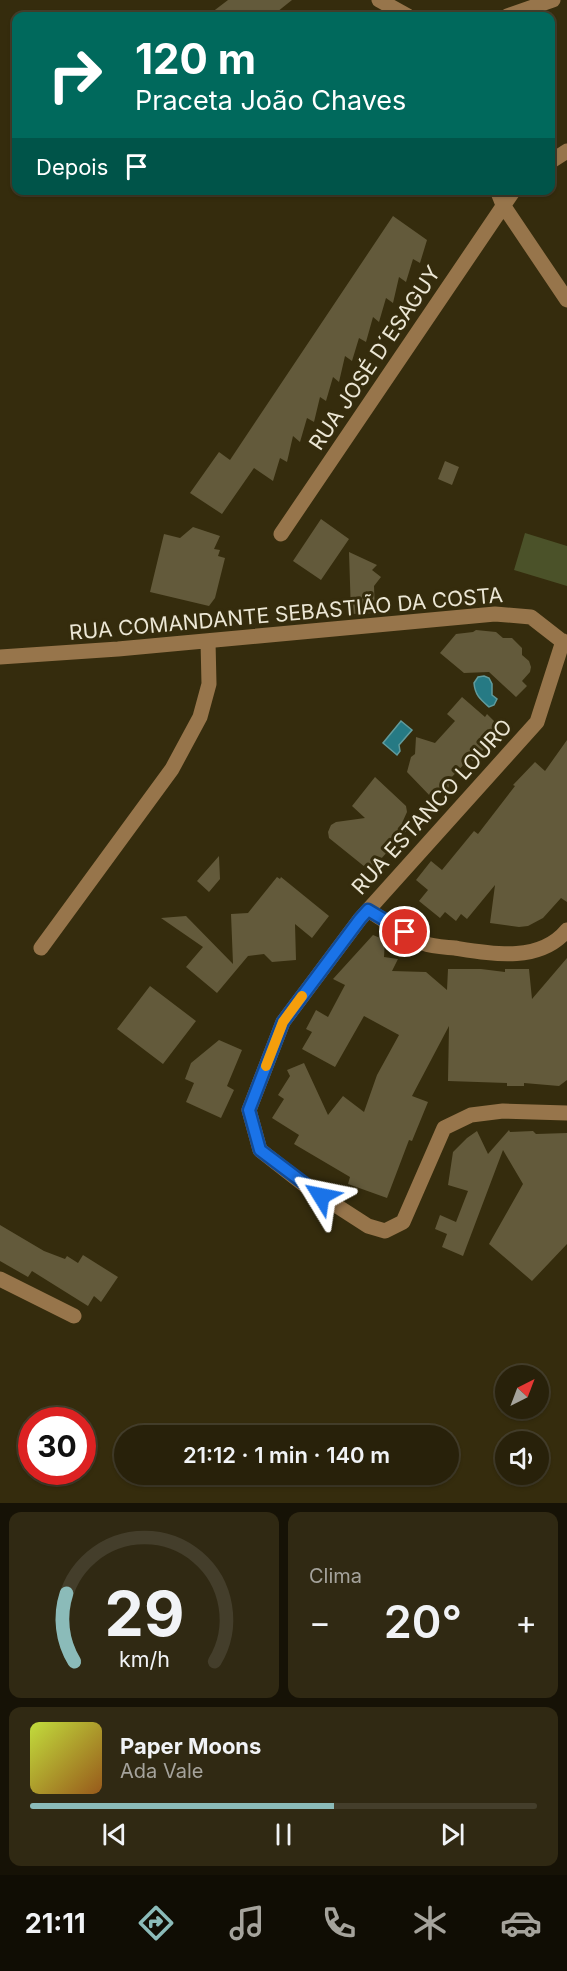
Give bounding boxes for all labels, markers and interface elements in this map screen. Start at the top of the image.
text: 120 m [135,33,256,84]
icon: right [36,36,114,114]
text: Praceta João Chaves [135,84,406,117]
icon: arrive [120,150,153,183]
text: Depois [36,154,108,180]
street label: RUA JOSÉ D´ESAGUY [303,260,445,454]
street label: RUA COMANDANTE SEBASTIÃO DA COSTA [68,581,504,645]
street label: RUA ESTANCO LOURO [346,714,517,899]
pin [379,906,430,957]
icon: arrive [388,915,421,948]
position arrow [289,1164,353,1228]
north arrow [495,1365,549,1419]
map controls [495,1365,549,1485]
speed limit sign: 30 [18,1407,96,1485]
button: sound [495,1431,549,1485]
text: 21:12 · 1 min · 140 m [183,1442,390,1468]
text: Clima [309,1564,362,1588]
text: 29 [104,1576,184,1651]
text: 20° [384,1594,462,1649]
text: − [309,1602,331,1642]
text: + [515,1602,537,1642]
text: km/h [119,1646,169,1672]
text: Paper Moons [120,1733,261,1759]
text: Ada Vale [120,1759,203,1783]
icon: previous [98,1818,131,1851]
icon: pause [267,1818,300,1851]
icon: next [436,1818,469,1851]
icon: directions [135,1902,177,1944]
icon: music [226,1902,268,1944]
icon: phone [318,1902,360,1944]
icon: climate [409,1902,451,1944]
icon: car [500,1902,542,1944]
text: 21:11 [25,1907,86,1940]

